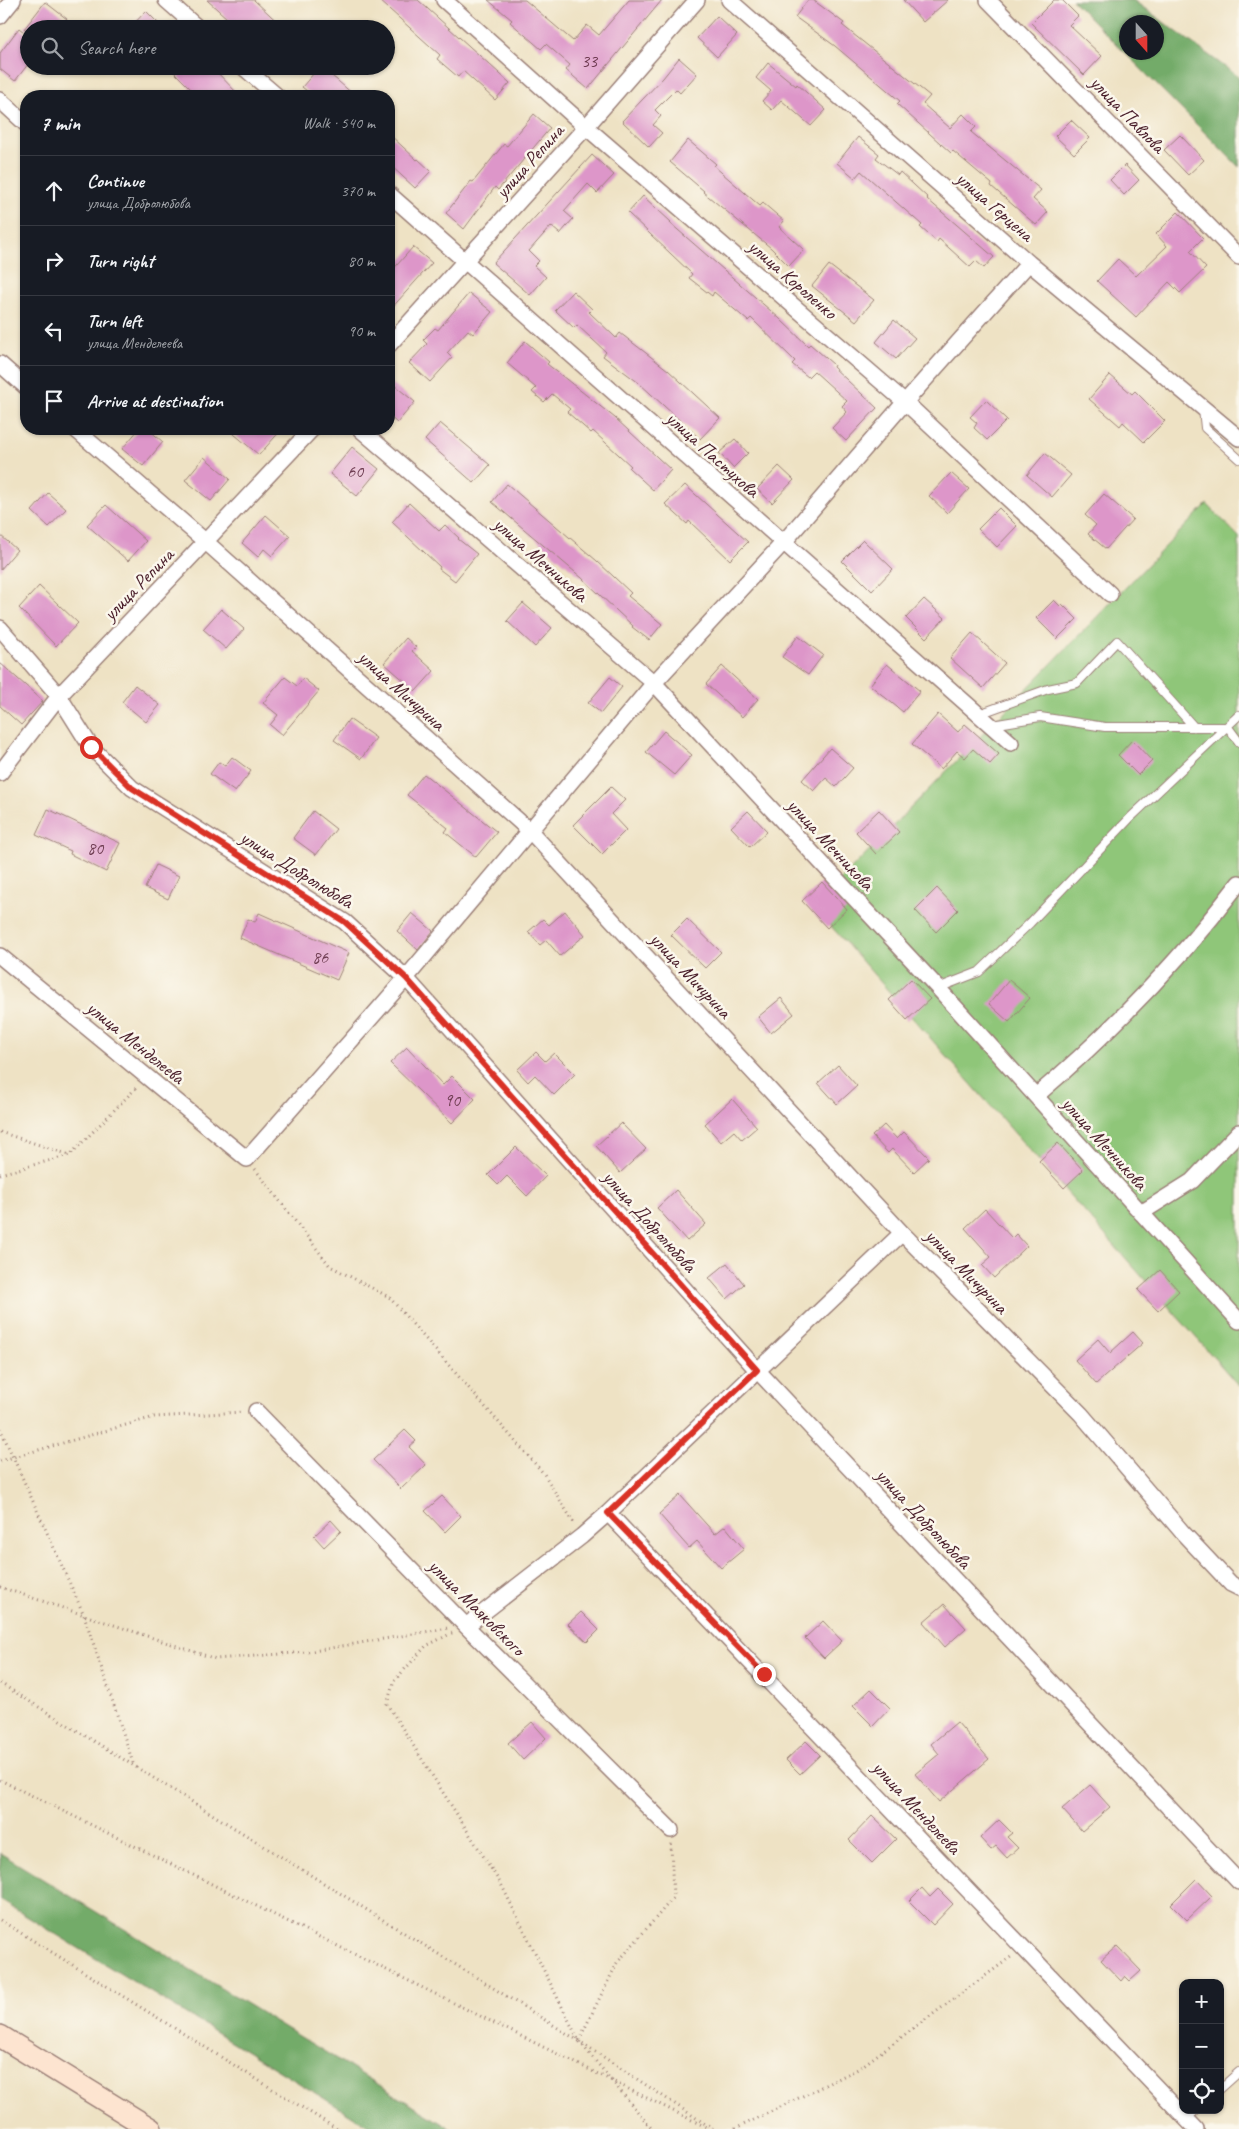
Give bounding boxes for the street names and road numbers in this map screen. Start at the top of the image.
street label: улица Павлова [1084,70,1172,160]
street label: улица Репина [489,118,570,204]
street label: улица Герцена [950,165,1040,248]
street label: улица Короленко [742,233,843,325]
street label: улица Пастухова [660,405,766,504]
street label: улица Мечникова [488,511,594,608]
street label: улица Репина [97,542,180,627]
street label: улица Мичурина [352,644,451,737]
street label: улица Мечникова [781,792,881,897]
street label: улица Добролюбова [235,824,360,915]
street label: улица Мичурина [644,926,738,1025]
street label: улица Менделеева [81,995,191,1091]
street label: улица Мечникова [1056,1091,1154,1196]
street label: улица Добролюбова [597,1164,703,1279]
street label: улица Мичурина [919,1223,1014,1320]
street label: улица Добролюбова [870,1462,978,1575]
street label: улица Маяковского [422,1553,532,1662]
street label: улица Менделеева [866,1755,968,1861]

